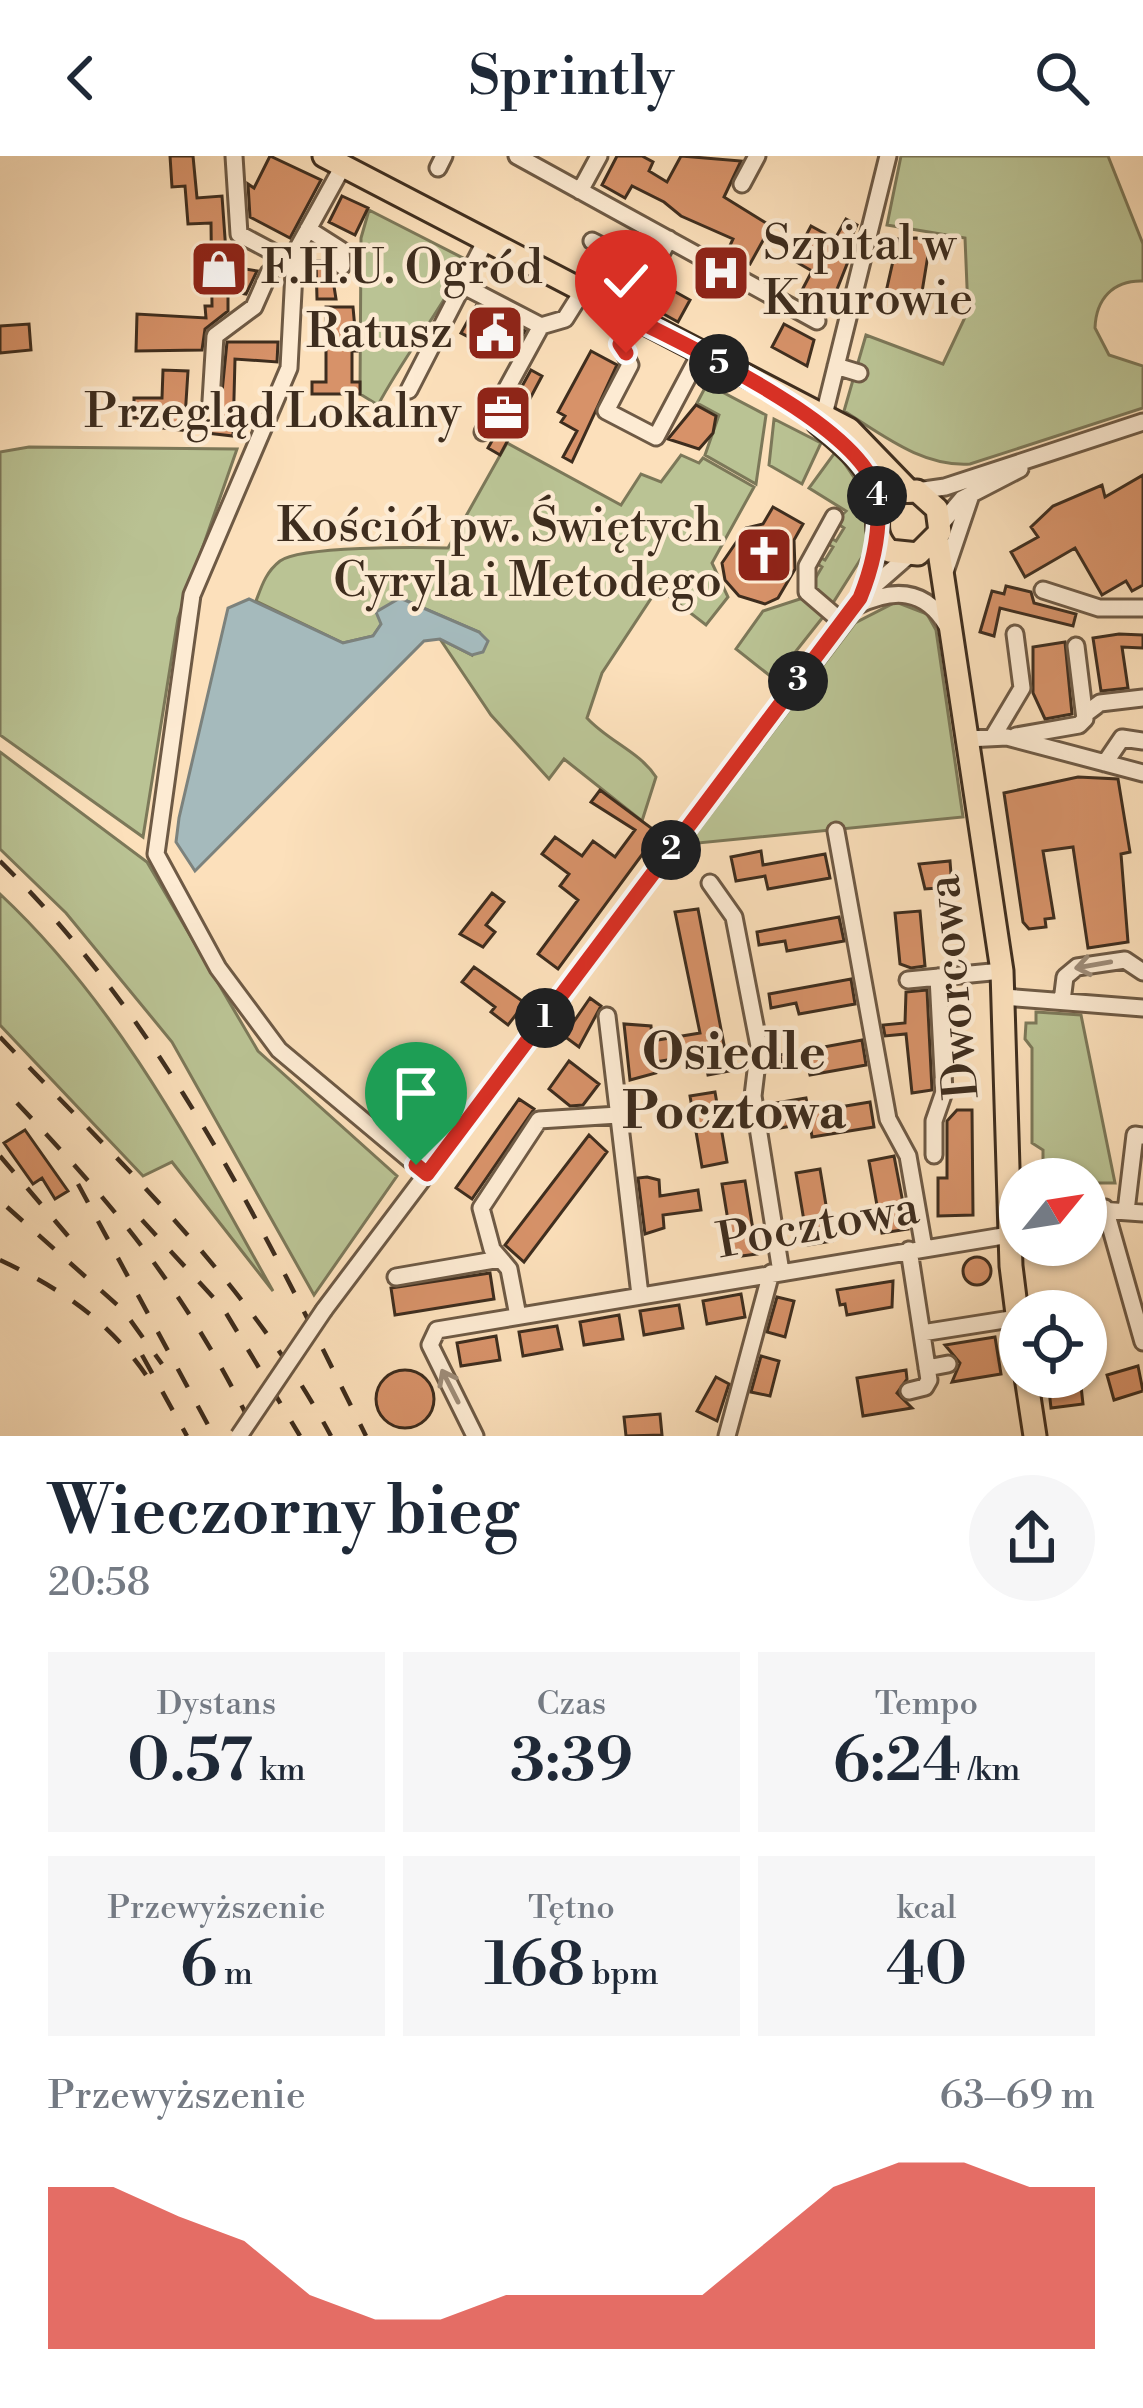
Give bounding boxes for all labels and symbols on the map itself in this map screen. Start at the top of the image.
place label: Szpital w Knurowie [763,215,973,330]
pin [575,230,677,353]
shop icon: F.H.U. Ogród [188,238,250,300]
place label: F.H.U. Ogród [261,239,543,299]
hospital icon: Szpital w Knurowie [690,242,752,304]
public building icon: Ratusz [464,302,526,364]
place label: Ratusz [306,303,453,363]
pin: 5 [689,334,749,394]
office icon: Przegląd Lokalny [472,382,534,444]
place label: Przegląd Lokalny [84,383,462,443]
pin: 4 [847,466,907,526]
place label: Kościół pw. Świętych Cyryla i Metodego [277,494,722,612]
church icon: Kościół pw. Świętych Cyryla i Metodego [733,524,795,586]
pin: 3 [768,651,828,711]
pin: 2 [641,820,701,880]
street label: Dworcowa [914,872,994,1102]
one-way arrow [1074,955,1113,978]
pin: 1 [515,988,575,1048]
district label: Osiedle Pocztowa [622,1022,846,1145]
pin [365,1042,467,1165]
north arrow [999,1158,1107,1266]
street label: Pocztowa [712,1179,924,1273]
one-way arrow [437,1368,460,1404]

